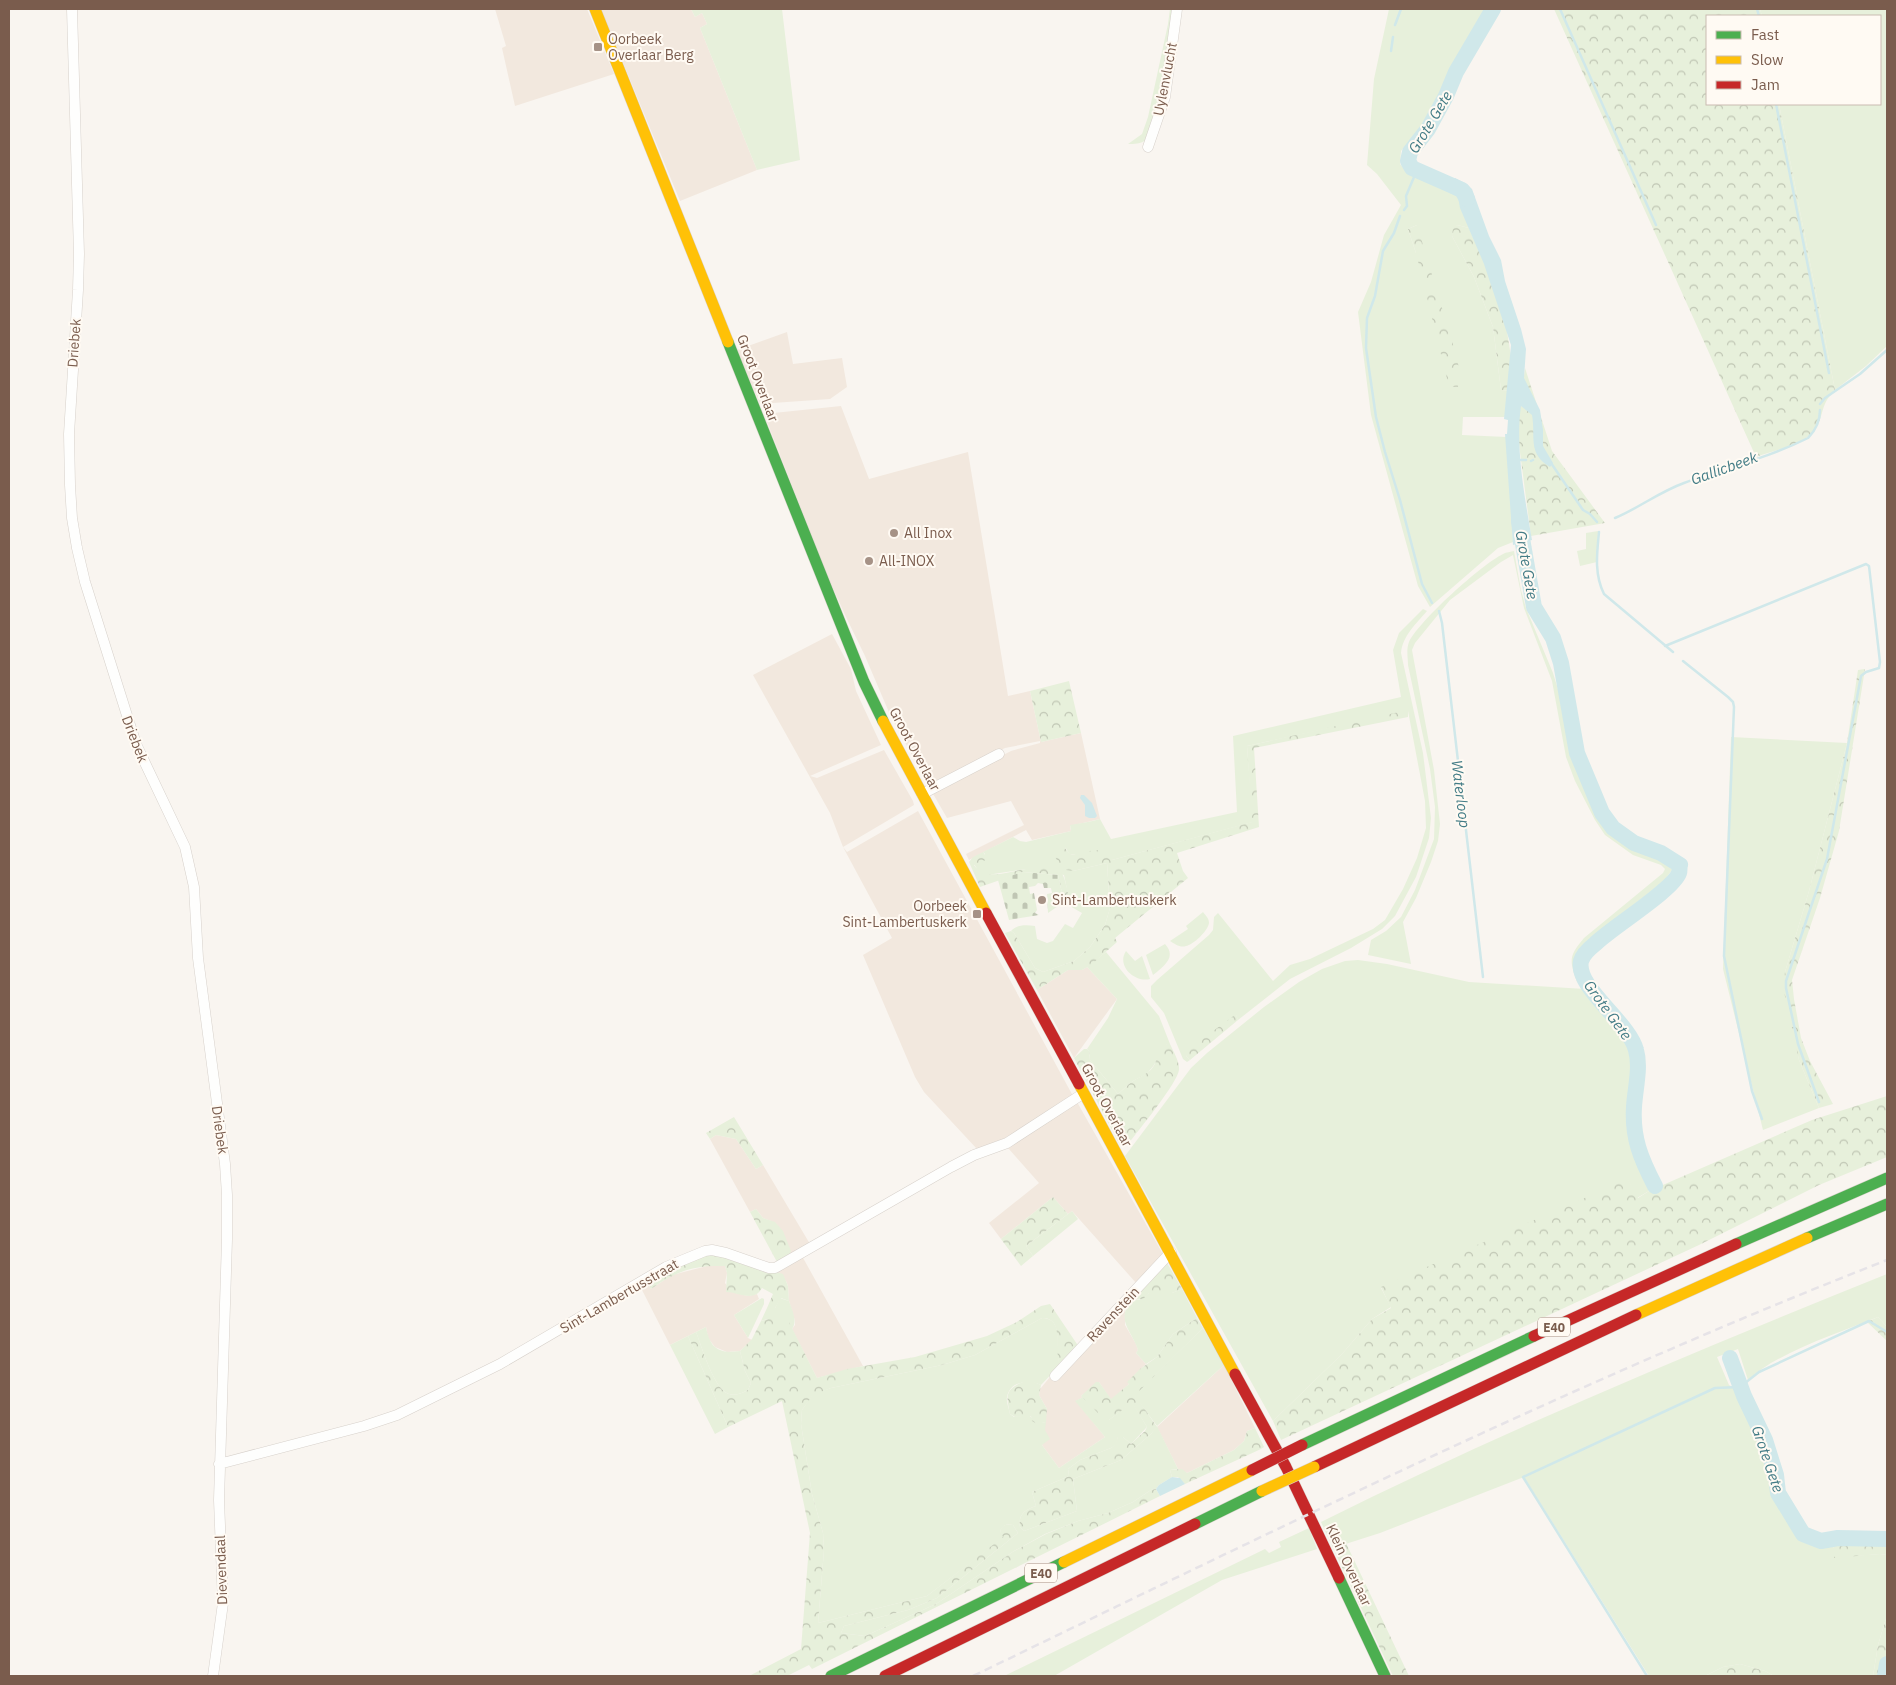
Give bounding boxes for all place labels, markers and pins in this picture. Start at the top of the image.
place label: Oorbeek Overlaar Berg [608,30,694,64]
marker: Oorbeek Overlaar Berg [592,41,604,53]
place label: All Inox [904,524,952,542]
marker: All Inox [888,527,900,539]
place label: All-INOX [879,552,935,570]
marker: All-INOX [863,555,875,567]
place label: Sint-Lambertuskerk [1052,891,1177,909]
marker: Sint-Lambertuskerk [1036,894,1048,906]
place label: Oorbeek Sint-Lambertuskerk [842,897,968,931]
marker: Oorbeek Sint-Lambertuskerk [971,908,983,920]

